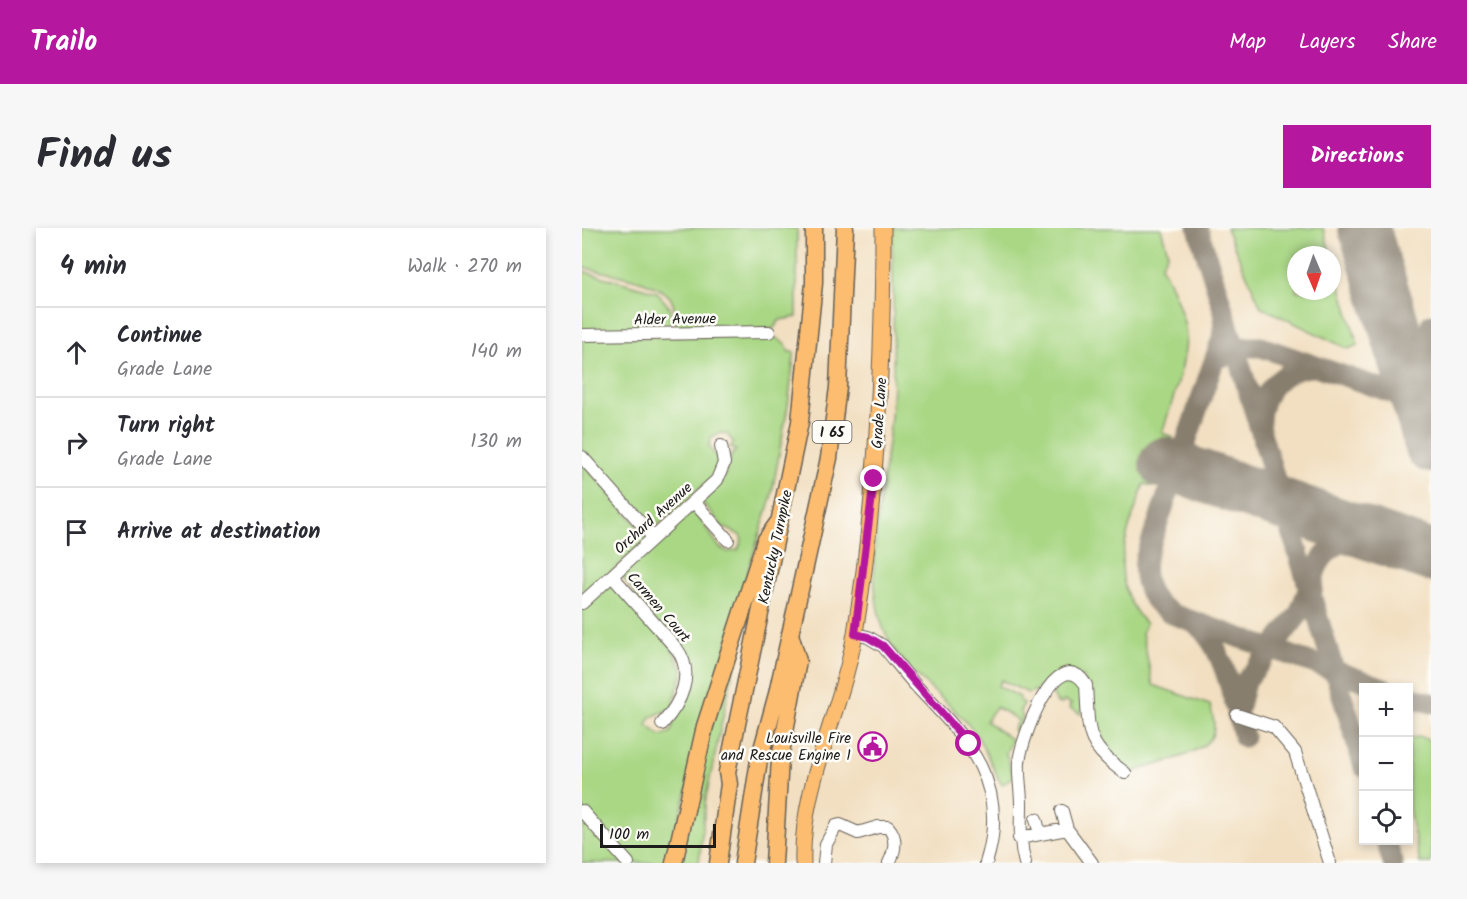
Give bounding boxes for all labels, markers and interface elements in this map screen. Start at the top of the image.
text: Trailo [30,20,97,65]
text: Map [1229,26,1266,59]
text: Layers [1299,26,1355,59]
text: Share [1388,26,1437,59]
text: Find us [36,123,172,190]
button: Directions [1283,125,1431,188]
text: 4 min [60,246,127,288]
north arrow [1287,246,1341,300]
text: Walk · 270 m [407,251,522,283]
street label: Alder Avenue [634,307,717,333]
text: Continue [117,319,202,354]
icon: ahead [60,336,93,369]
text: 140 m [471,336,522,368]
text: Grade Lane [117,354,212,386]
street label: Grade Lane [866,376,894,450]
text: Turn right [117,409,215,444]
road number: I 65 [812,421,852,443]
icon: right [60,426,93,459]
text: 130 m [470,426,522,458]
text: Grade Lane [117,444,212,476]
route end [860,465,886,491]
street label: Orchard Avenue [609,477,698,561]
street label: Kentucky Turnpike [752,488,800,606]
text: Arrive at destination [117,515,320,550]
icon: arrive [60,516,93,549]
street label: Carmen Court [621,567,696,649]
map controls [1359,683,1413,845]
button: + [1359,683,1413,737]
place label: Louisville Fire and Rescue Engine 1 [721,727,851,768]
route start [955,730,981,756]
public building icon: Louisville Fire and Rescue Engine 1 [856,731,888,763]
button: − [1359,737,1413,791]
button: locate [1359,791,1413,845]
scale bar [600,821,716,848]
text: 100 m [609,822,649,847]

